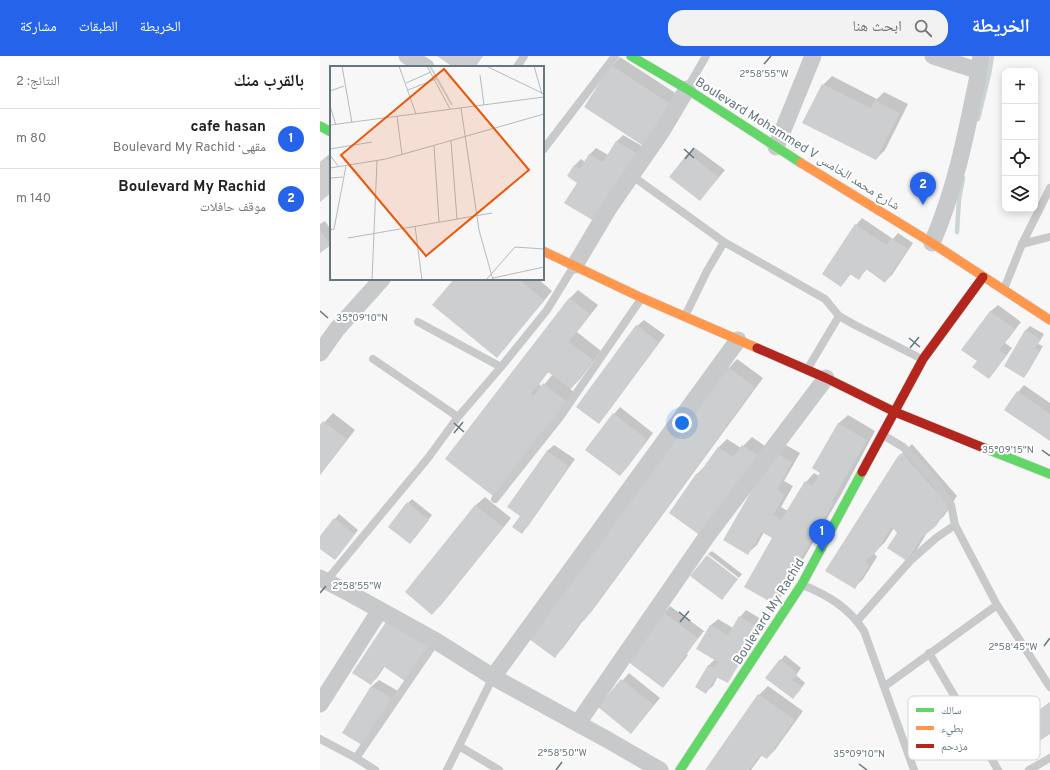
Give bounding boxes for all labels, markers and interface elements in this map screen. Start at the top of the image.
search box [668,10,948,46]
text: الخريطة [972,15,1030,39]
icon: search [912,17,934,39]
text: ابحث هنا [852,18,902,37]
text: مشاركة [20,19,57,36]
text: الطبقات [79,19,118,36]
text: الخريطة [140,19,181,36]
inset map [330,66,544,280]
text: 2°58'55"W [739,68,789,81]
map controls [1002,68,1038,212]
button: + [1002,68,1038,104]
text: بالقرب منك [233,71,304,93]
text: النتائج: 2 [16,74,60,90]
street label: Boulevard Mohammed V شارع محمد الخامس [692,75,902,215]
button: − [1002,104,1038,140]
text: cafe hasan [191,118,266,137]
text: 80 m [16,131,46,147]
text: 1 [288,131,294,147]
text: مقهى · Boulevard My Rachid [113,140,266,156]
button: locate [1002,140,1038,176]
pin: 2 [910,172,936,205]
button: layers [1002,176,1038,212]
text: Boulevard My Rachid [118,178,266,197]
text: 140 m [16,191,51,207]
text: 2 [287,191,295,207]
text: موقف حافلات [200,200,266,216]
text: 35°09'10"N [336,312,388,325]
your location [672,413,692,433]
text: 35°09'15"N [982,444,1034,457]
pin: 1 [809,519,835,552]
street label: Boulevard My Rachid [731,556,809,668]
text: 2°58'55"W [332,580,382,593]
text: 2°58'45"W [988,641,1038,654]
legend [908,696,1040,760]
text: سالك [941,704,961,718]
text: بطيء [941,722,963,737]
text: مزدحم [941,740,968,754]
text: 2°58'50"W [537,747,587,760]
text: 35°09'10"N [833,748,885,761]

